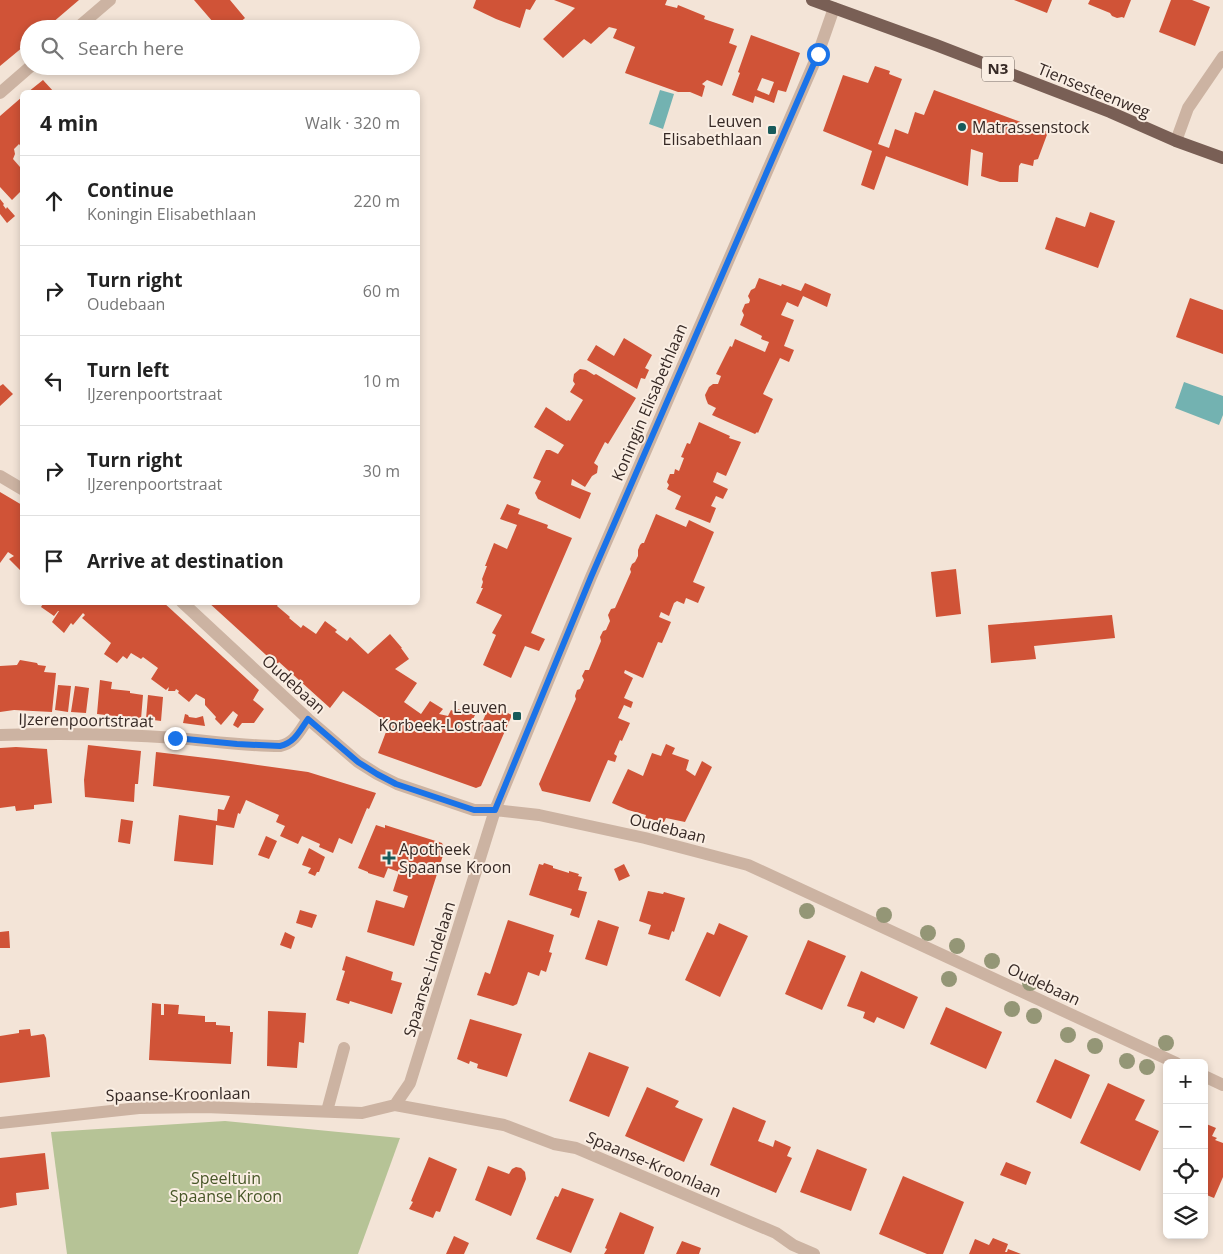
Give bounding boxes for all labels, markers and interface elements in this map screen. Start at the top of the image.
search box [20,20,420,75]
icon: search [38,34,66,62]
text: Search here [78,35,184,61]
route start [807,43,830,66]
road number: N3 [982,56,1014,82]
street label: Tiensesteenweg [1035,57,1154,123]
text: 4 min [40,109,98,137]
place label: Leuven Elisabethlaan [663,110,762,150]
text: Walk · 320 m [305,112,400,134]
place label: Matrassenstock [972,116,1090,138]
marker: Matrassenstock [956,121,968,133]
marker: Leuven Elisabethlaan [766,124,778,136]
text: Continue [87,177,174,203]
icon: ahead [40,187,68,215]
text: 220 m [354,190,400,212]
text: Koningin Elisabethlaan [87,203,256,225]
text: Turn right [87,267,182,293]
icon: right [40,277,68,305]
text: 60 m [363,280,400,302]
text: Oudebaan [87,293,165,315]
street label: Koningin Elisabethlaan [606,320,692,484]
text: Turn left [87,357,169,383]
icon: left [40,367,68,395]
text: 10 m [363,370,400,392]
text: IJzerenpoortstraat [87,383,222,405]
text: Turn right [87,447,182,473]
icon: right [40,457,68,485]
text: 30 m [363,460,400,482]
text: IJzerenpoortstraat [87,473,222,495]
icon: arrive [40,547,68,575]
text: Arrive at destination [87,548,284,574]
street label: Oudebaan [258,650,330,718]
place label: Leuven Korbeek-Lostraat [378,696,507,736]
street label: IJzerenpoortstraat [18,708,154,732]
marker: Leuven Korbeek-Lostraat [511,710,523,722]
route end [164,727,187,750]
street label: Oudebaan [627,808,709,848]
place label: Apotheek Spaanse Kroon [399,838,511,878]
marker: Apotheek Spaanse Kroon [383,852,395,864]
street label: Spaanse-Lindelaan [398,899,460,1039]
street label: Oudebaan [1004,957,1084,1011]
map controls [1163,1059,1208,1239]
button: + [1163,1059,1208,1104]
street label: Spaanse-Kroonlaan [105,1082,251,1106]
button: − [1163,1104,1208,1149]
street label: Spaanse-Kroonlaan [583,1126,725,1202]
button: locate [1163,1149,1208,1194]
park label: Speeltuin Spaanse Kroon [170,1167,282,1207]
button: layers [1163,1194,1208,1239]

